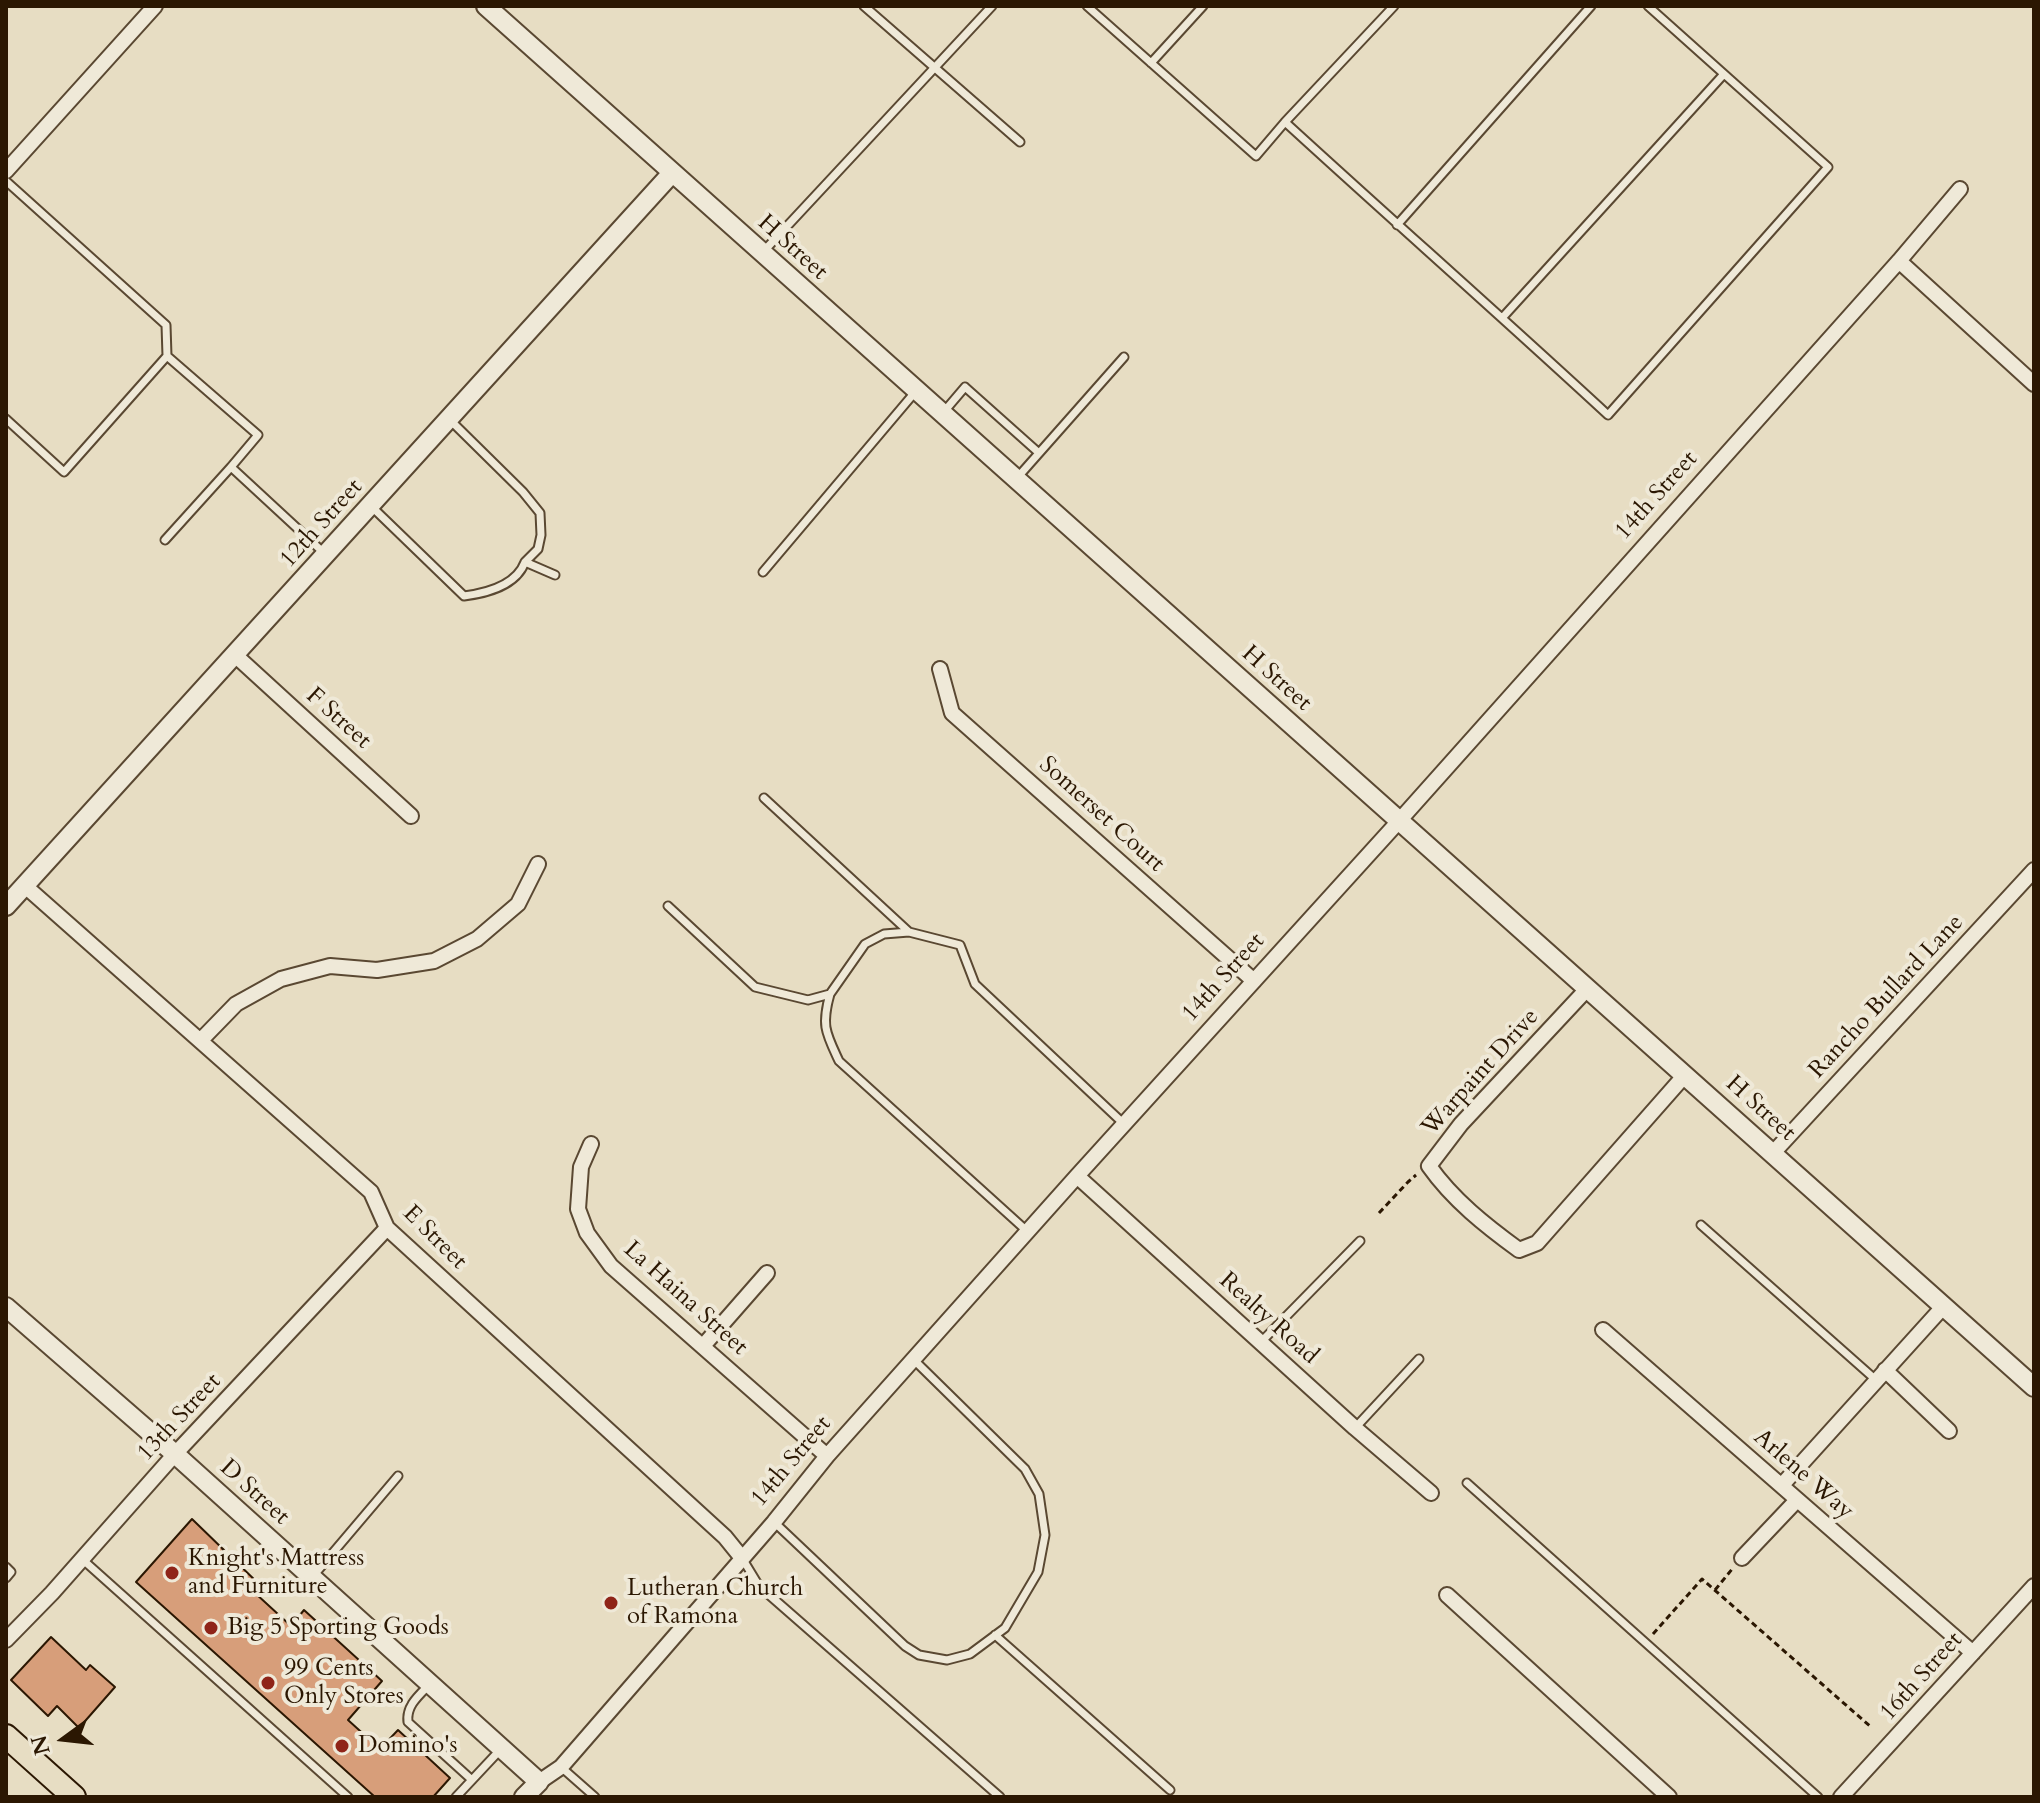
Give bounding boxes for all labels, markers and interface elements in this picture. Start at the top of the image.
street label: H Street [751,209,833,287]
street label: 14th Street [1610,446,1704,546]
street label: 12th Street [275,474,369,574]
street label: H Street [1235,640,1317,718]
street label: F Street [299,682,377,756]
street label: Somerset Court [1032,751,1170,879]
street label: Rancho Bullard Lane [1804,909,1970,1085]
street label: 14th Street [1177,928,1271,1028]
street label: Warpaint Drive [1416,1003,1546,1143]
street label: H Street [1719,1070,1801,1148]
street label: E Street [396,1200,472,1276]
street label: La Haina Street [617,1236,753,1362]
street label: Realty Road [1212,1267,1324,1371]
street label: 13th Street [132,1368,228,1468]
street label: 14th Street [746,1411,838,1513]
street label: Arlene Way [1747,1424,1859,1526]
street label: D Street [213,1454,295,1532]
place label: Knight's Mattress and Furniture [188,1545,364,1601]
marker: Knight's Mattress and Furniture [163,1564,181,1582]
place label: Lutheran Church of Ramona [627,1575,803,1631]
marker: Lutheran Church of Ramona [602,1594,620,1612]
place label: Big 5 Sporting Goods [227,1614,449,1642]
marker: Big 5 Sporting Goods [202,1619,220,1637]
street label: 16th Street [1875,1627,1969,1727]
place label: 99 Cents Only Stores [284,1655,404,1711]
marker: 99 Cents Only Stores [259,1674,277,1692]
north arrow [24,1699,104,1779]
text: N [24,1732,58,1758]
place label: Domino's [358,1732,458,1760]
marker: Domino's [333,1737,351,1755]

